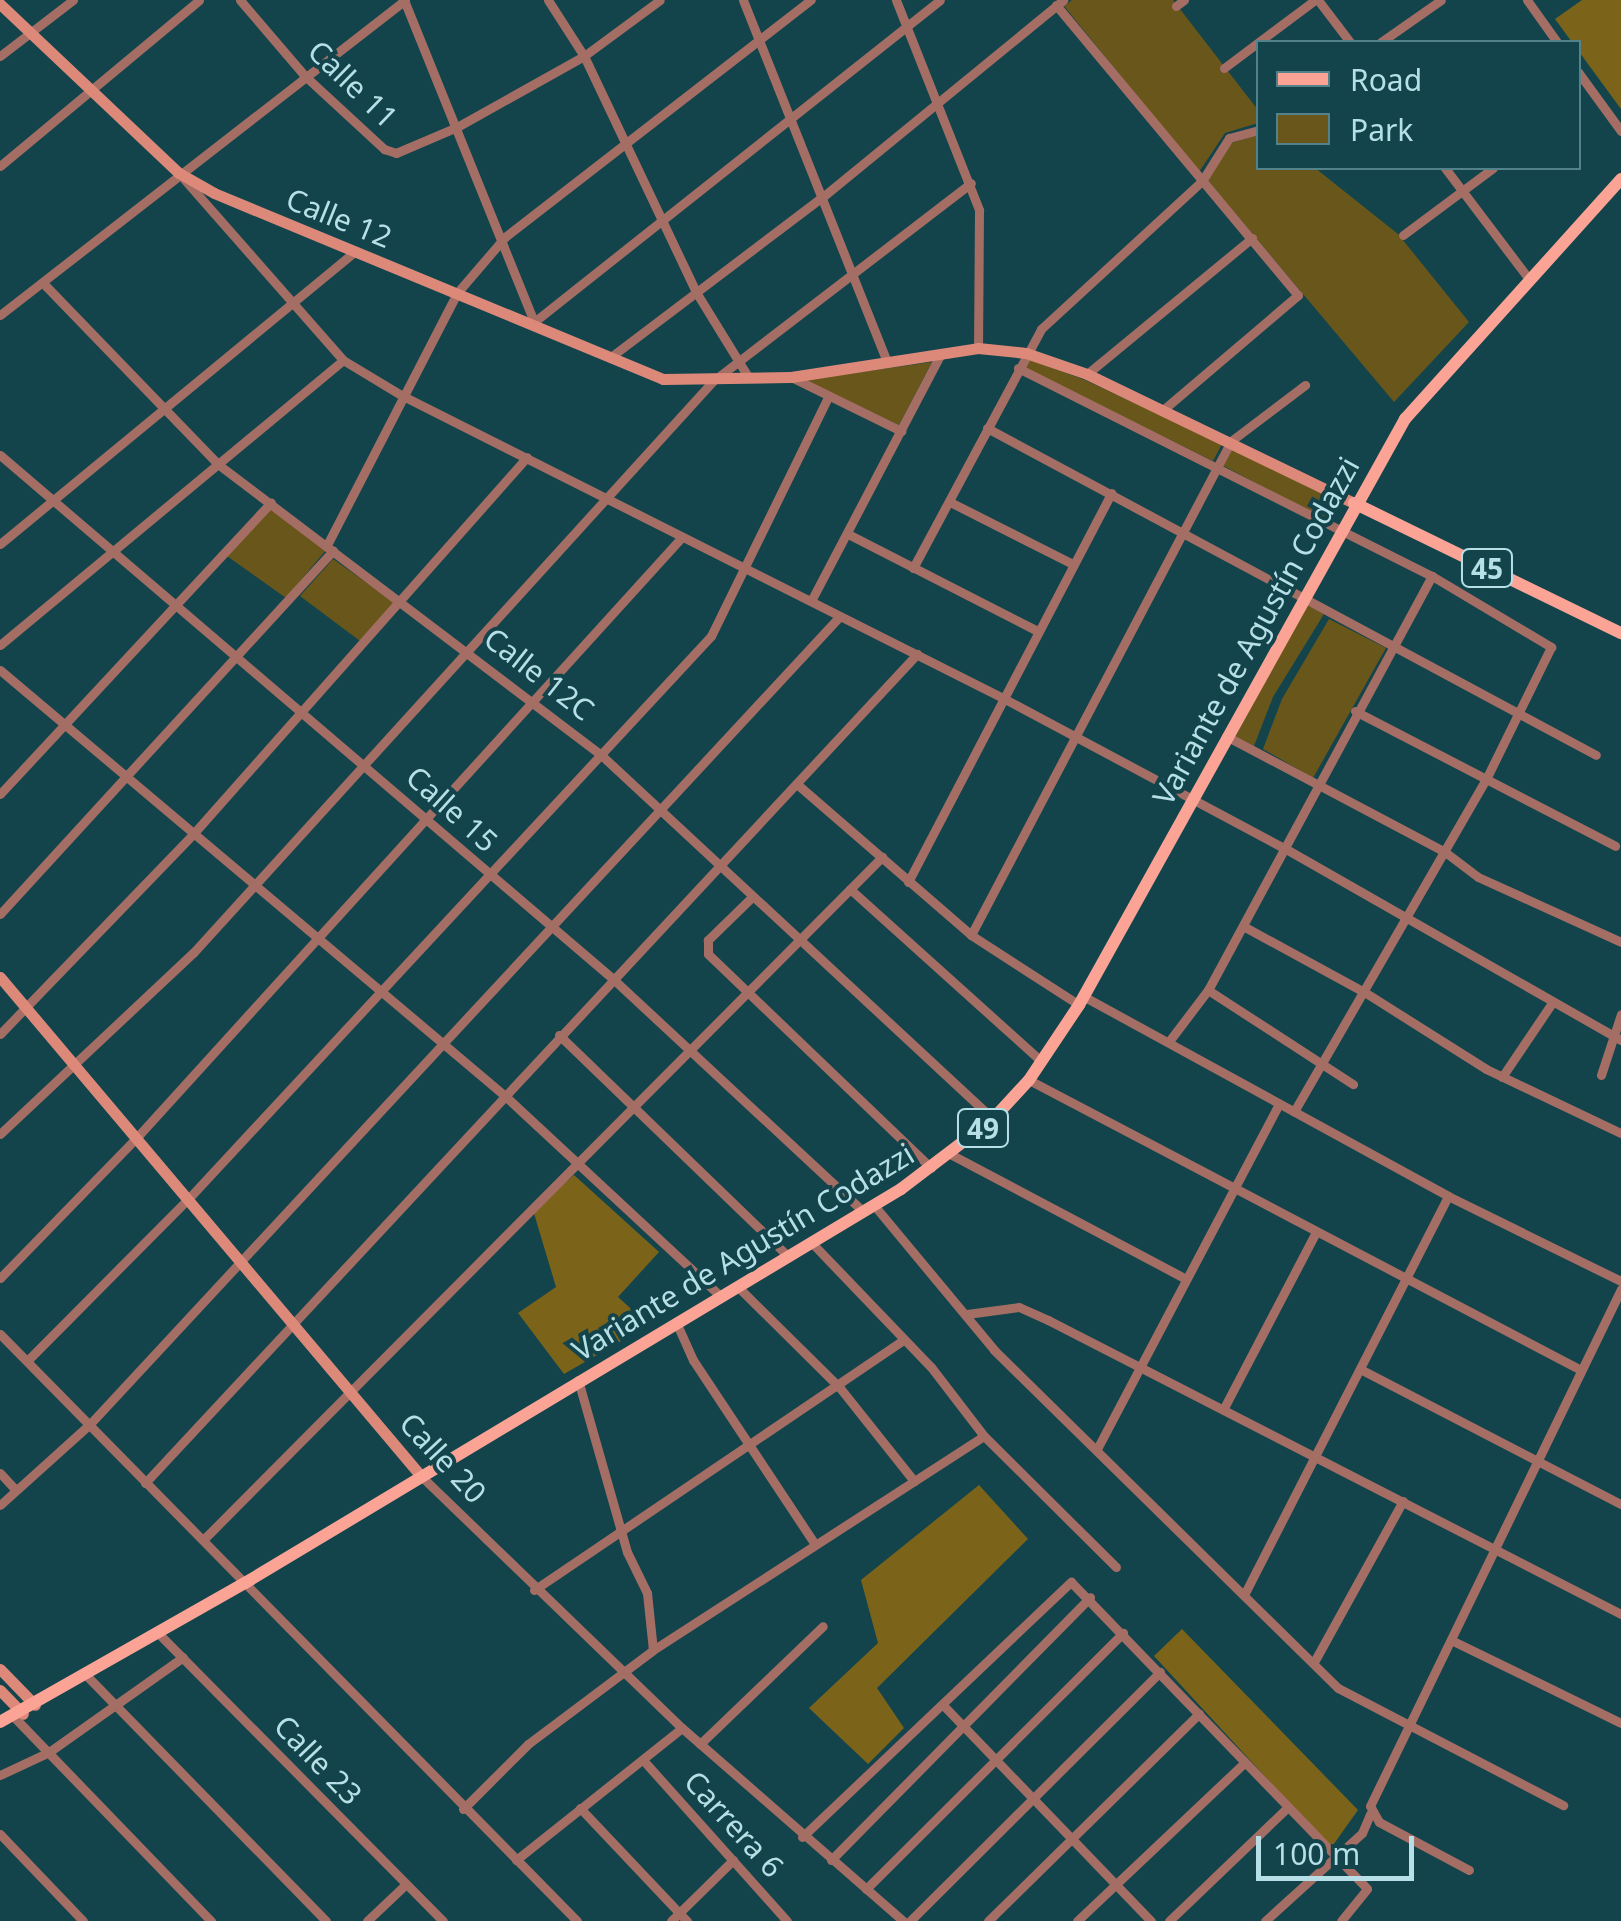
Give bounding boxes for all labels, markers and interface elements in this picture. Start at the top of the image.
street label: Calle 11 [301,33,405,135]
legend [1256,40,1581,170]
text: Road [1350,59,1422,100]
text: Park [1350,109,1413,150]
street label: Calle 12 [281,181,397,255]
street label: Variante de Agustín Codazzi [1145,451,1367,811]
road number: 45 [1460,545,1514,591]
street label: Calle 12C [477,620,601,728]
street label: Calle 15 [399,759,505,859]
road number: 49 [956,1105,1010,1151]
street label: Variante de Agustín Codazzi [566,1136,920,1368]
street label: Calle 20 [392,1405,494,1511]
street label: Calle 23 [267,1708,369,1812]
street label: Carrera 6 [677,1763,791,1885]
scale bar [1261,1816,1418,1878]
text: 100 m [1273,1833,1360,1874]

